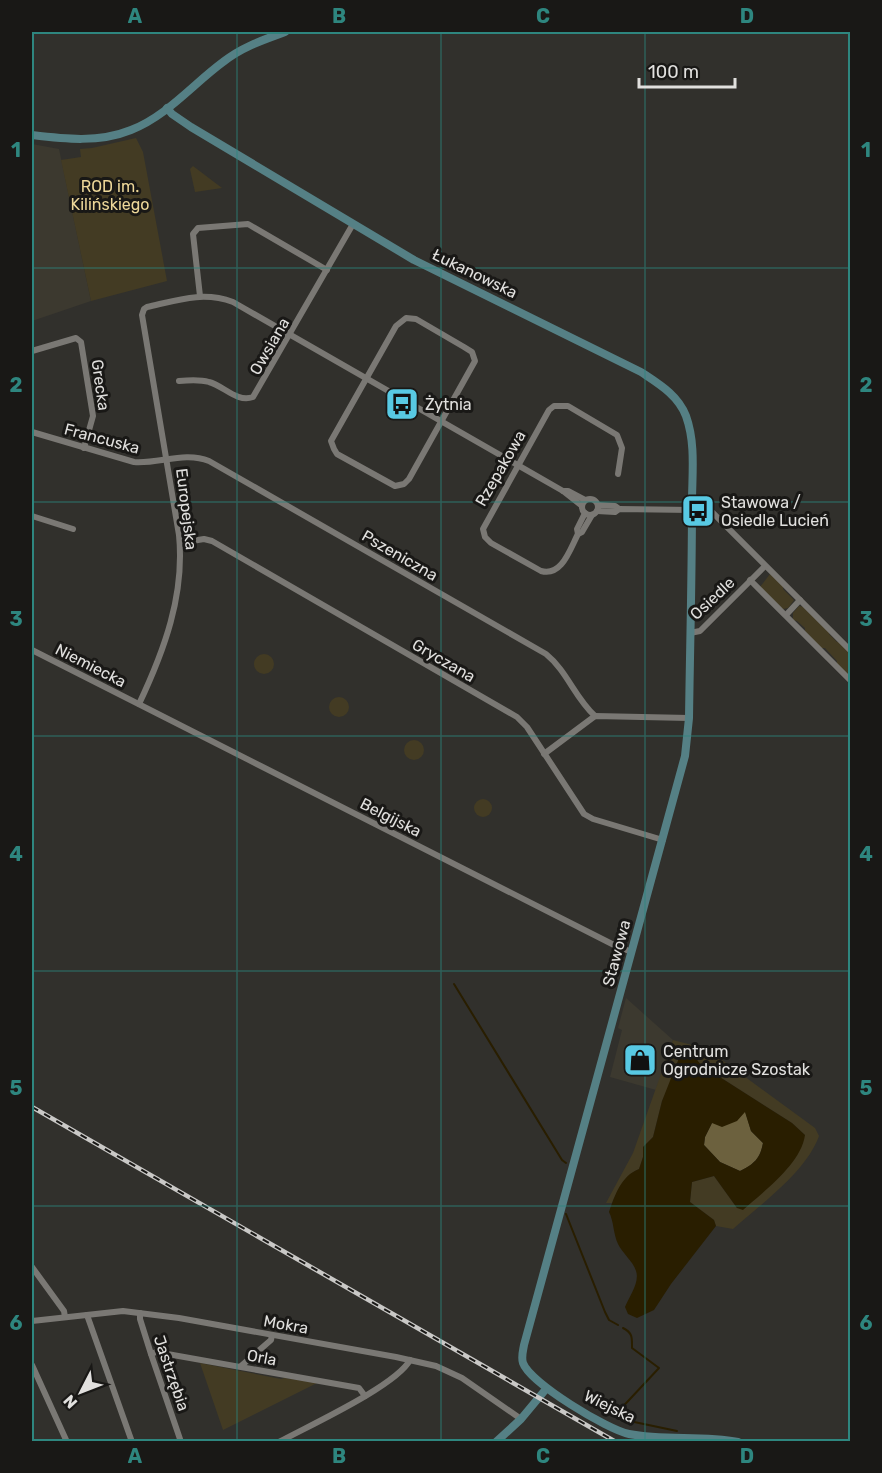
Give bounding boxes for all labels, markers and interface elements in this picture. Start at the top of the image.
text: A [128,4,143,28]
text: B [332,4,346,28]
text: C [536,4,550,28]
text: D [740,4,754,28]
scale bar [639,51,735,89]
text: 100 m [648,61,699,83]
text: 1 [11,138,21,162]
text: 1 [861,138,871,162]
park label: ROD im. Kilińskiego [71,177,149,214]
street label: Łukanowska [429,245,520,302]
street label: Owsiana [245,314,293,378]
street label: Grecka [88,358,113,412]
text: 2 [10,373,23,397]
text: 2 [860,373,873,397]
bus stop icon: Żytnia [384,386,420,422]
place label: Żytnia [425,395,472,414]
street label: Francuska [62,419,142,458]
street label: Rzepakowa [471,427,530,509]
street label: Europejska [172,467,201,551]
bus stop icon: Stawowa / Osiedle Lucień [680,493,716,529]
place label: Stawowa / Osiedle Lucień [721,493,829,530]
street label: Pszeniczna [358,526,441,585]
street label: Osiedle [686,573,739,624]
text: 3 [9,607,23,631]
text: 3 [859,607,873,631]
street label: Gryczana [409,635,479,686]
street label: Niemiecka [52,640,129,691]
street label: Belgijska [357,794,425,841]
text: 4 [9,842,23,866]
text: 4 [859,842,873,866]
street label: Stawowa [599,918,634,988]
shop icon: Centrum Ogrodnicze Szostak [622,1042,658,1078]
place label: Centrum Ogrodnicze Szostak [663,1042,811,1079]
text: 5 [10,1076,23,1100]
text: 5 [860,1076,873,1100]
text: 6 [9,1311,23,1335]
street label: Mokra [262,1311,310,1338]
text: 6 [859,1311,873,1335]
street label: Jastrzębia [149,1333,193,1414]
street label: Orla [246,1346,278,1369]
north arrow [51,1362,111,1422]
street label: Wiejska [581,1386,639,1427]
text: N [59,1391,81,1412]
text: A [128,1444,143,1468]
text: B [332,1444,346,1468]
text: C [536,1444,550,1468]
text: D [740,1444,754,1468]

